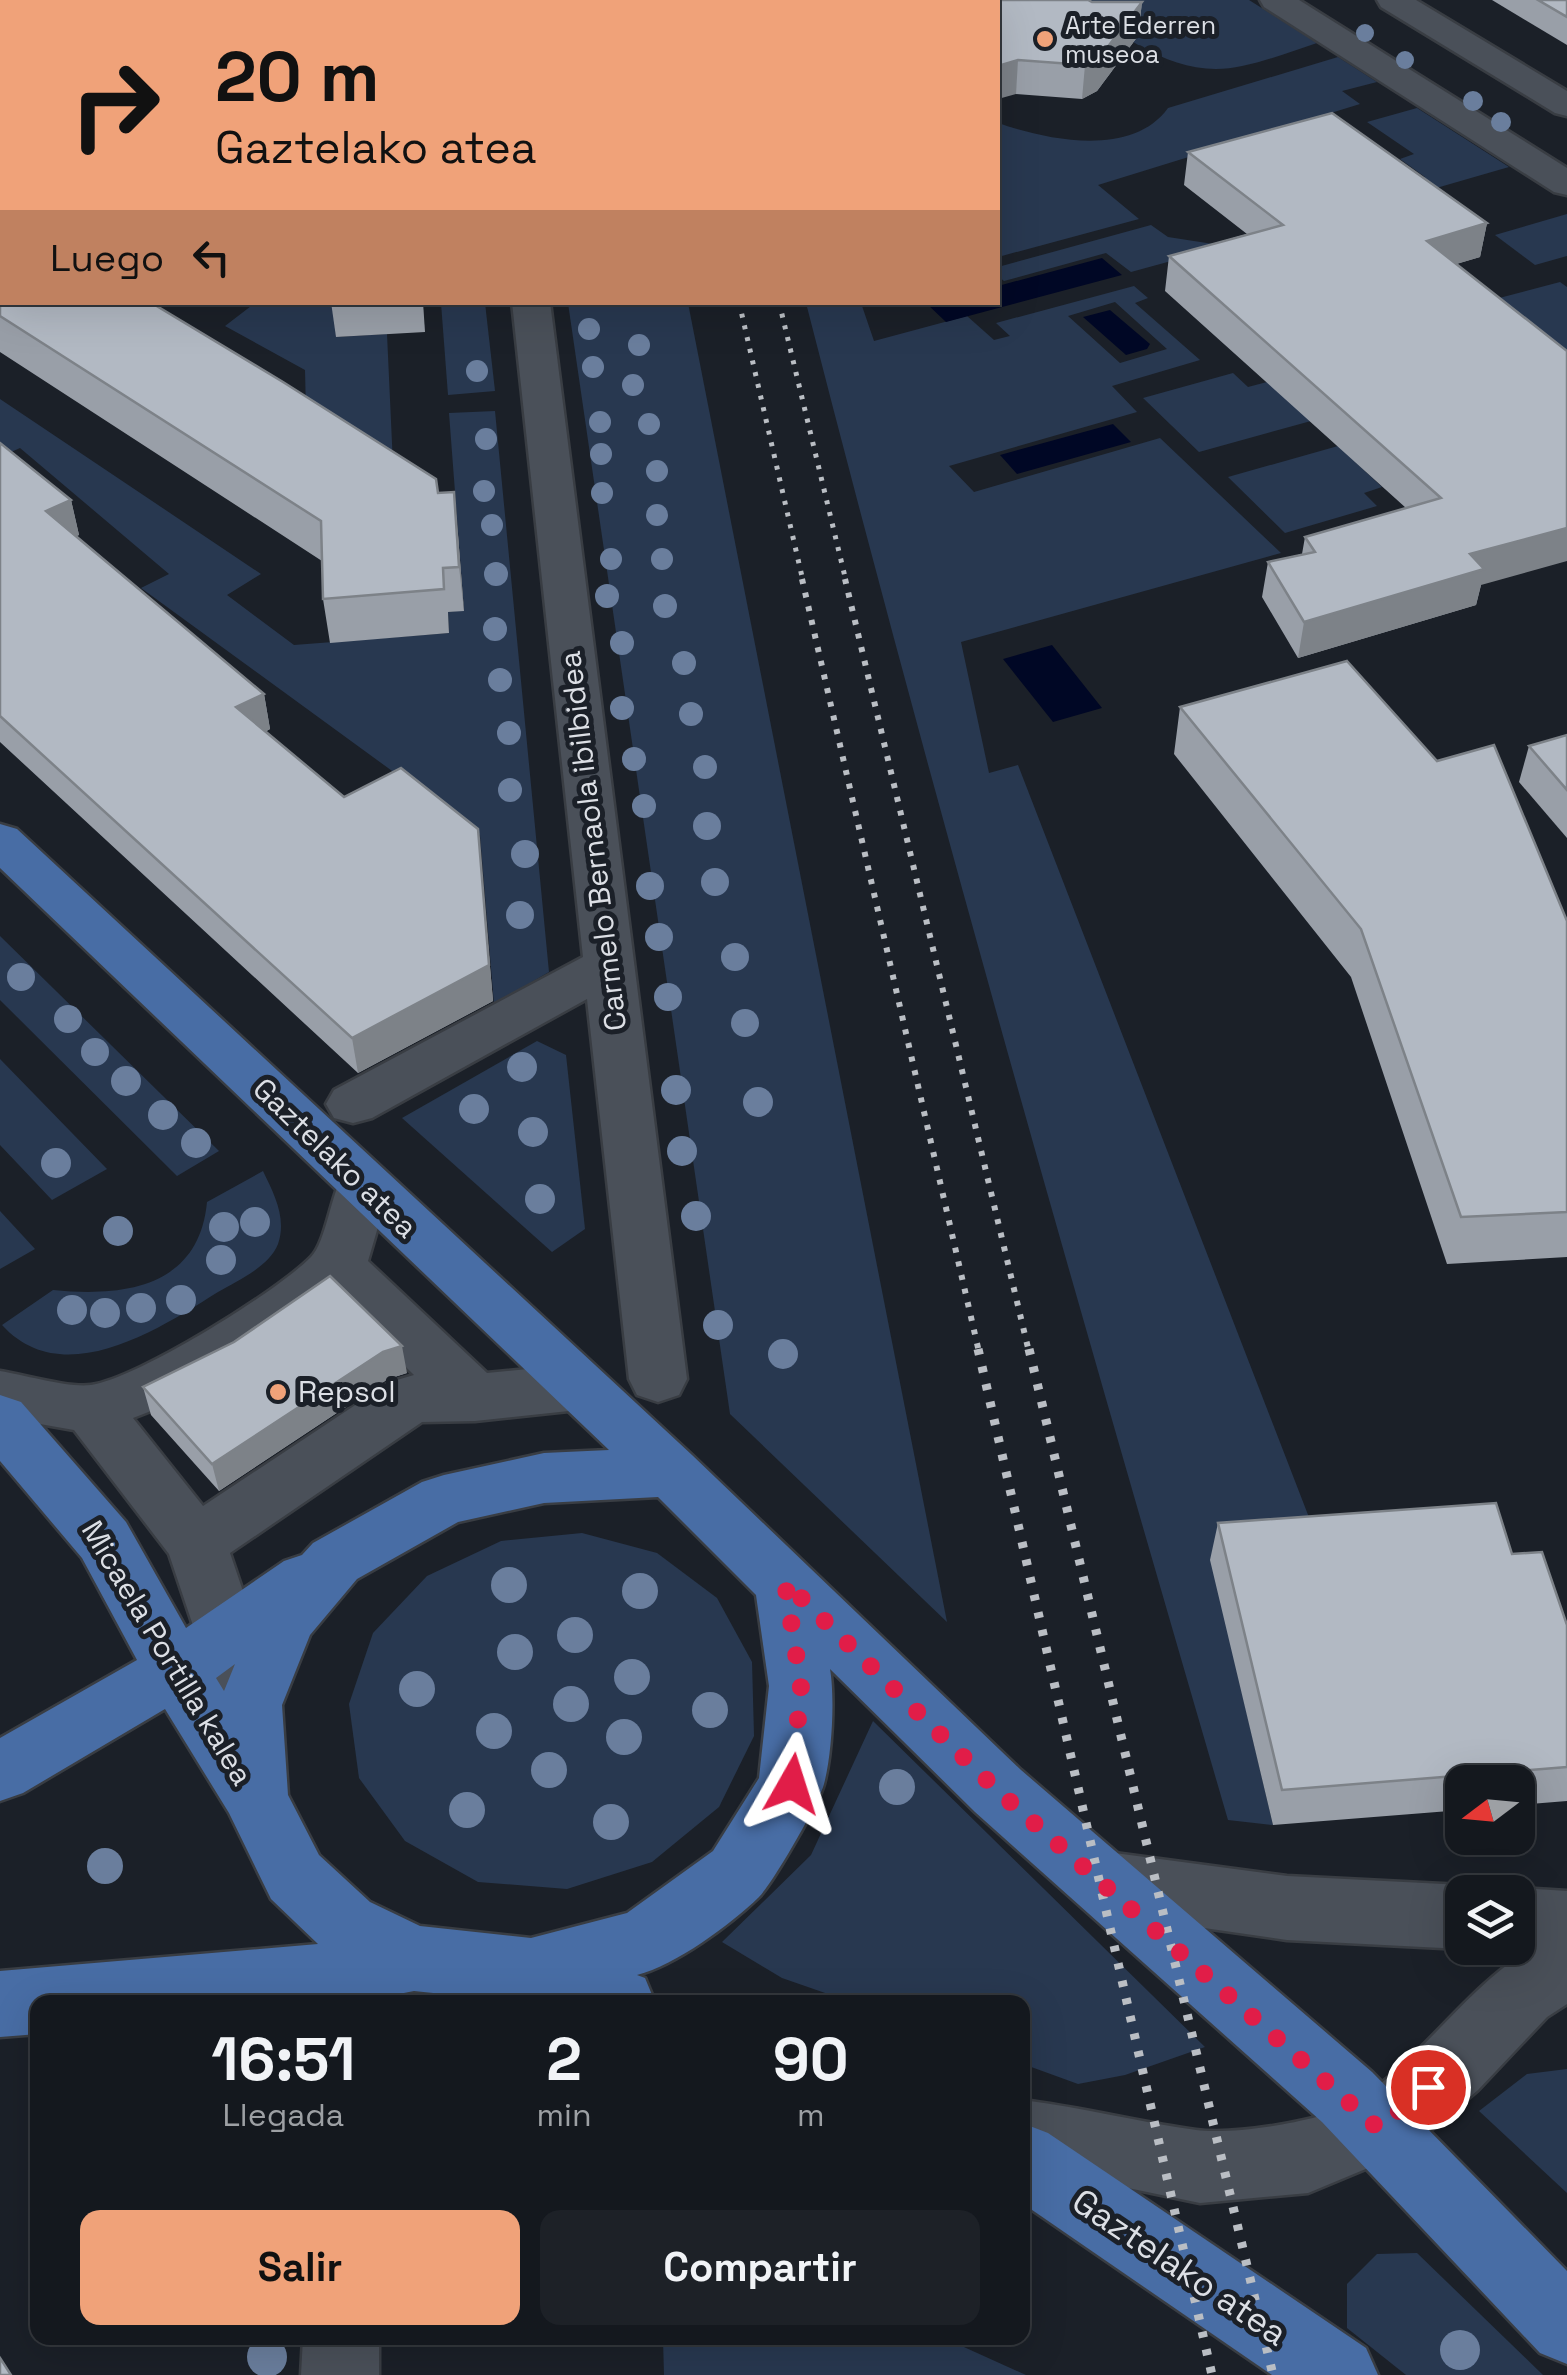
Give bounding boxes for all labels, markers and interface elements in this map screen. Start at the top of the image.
place label: Arte Ederren museoa [1065,9,1216,70]
marker: Arte Ederren museoa [1034,28,1056,50]
text: 20 m [215,32,380,121]
icon: right [50,40,180,170]
text: Gaztelako atea [215,119,537,176]
icon: left [184,230,239,285]
text: Luego [50,234,164,282]
street label: Carmelo Bernaola ibilbidea [550,649,635,1033]
street label: Gaztelako atea [245,1069,426,1246]
place label: Repsol [298,1372,396,1411]
marker: Repsol [267,1381,289,1403]
street label: Micaela Portilla kalea [73,1513,262,1792]
position arrow [740,1732,844,1836]
north arrow [1445,1765,1535,1855]
map controls [1445,1765,1535,1965]
button: layers [1445,1875,1535,1965]
text: 16:51 [211,2021,355,2098]
text: 2 [546,2021,582,2098]
text: 90 [773,2021,849,2098]
pin [1386,2045,1471,2130]
icon: arrive [1401,2060,1456,2115]
text: Llegada [222,2095,344,2135]
text: min [537,2095,592,2135]
text: m [797,2095,825,2135]
street label: Gaztelako atea [1064,2179,1296,2355]
button: Salir [80,2210,520,2325]
button: Compartir [540,2210,980,2325]

